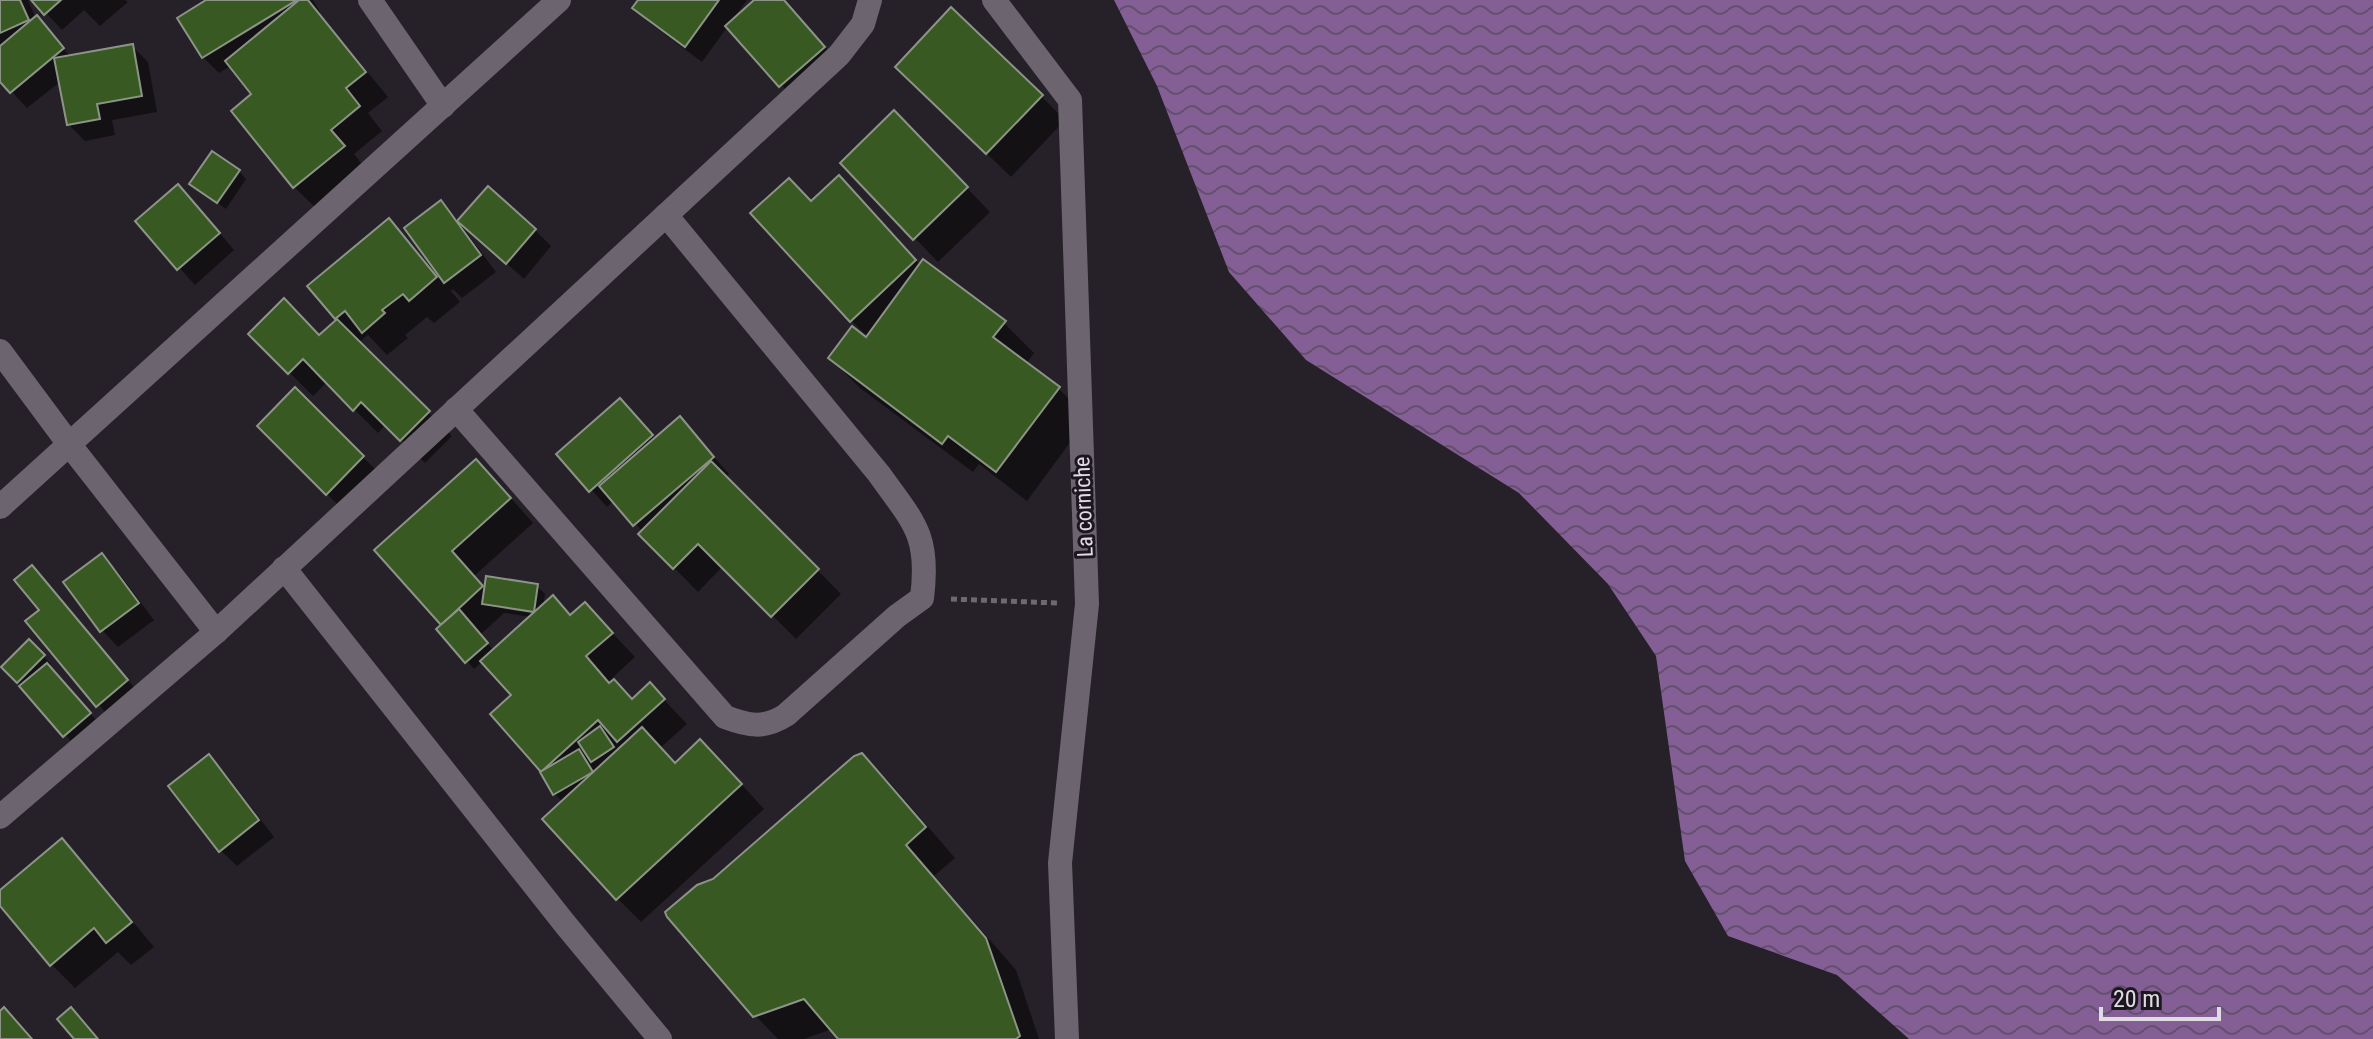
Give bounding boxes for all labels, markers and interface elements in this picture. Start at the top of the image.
street label: La corniche [1069,456,1098,558]
scale bar [2101,971,2219,1021]
text: 20 m [2113,985,2160,1013]

